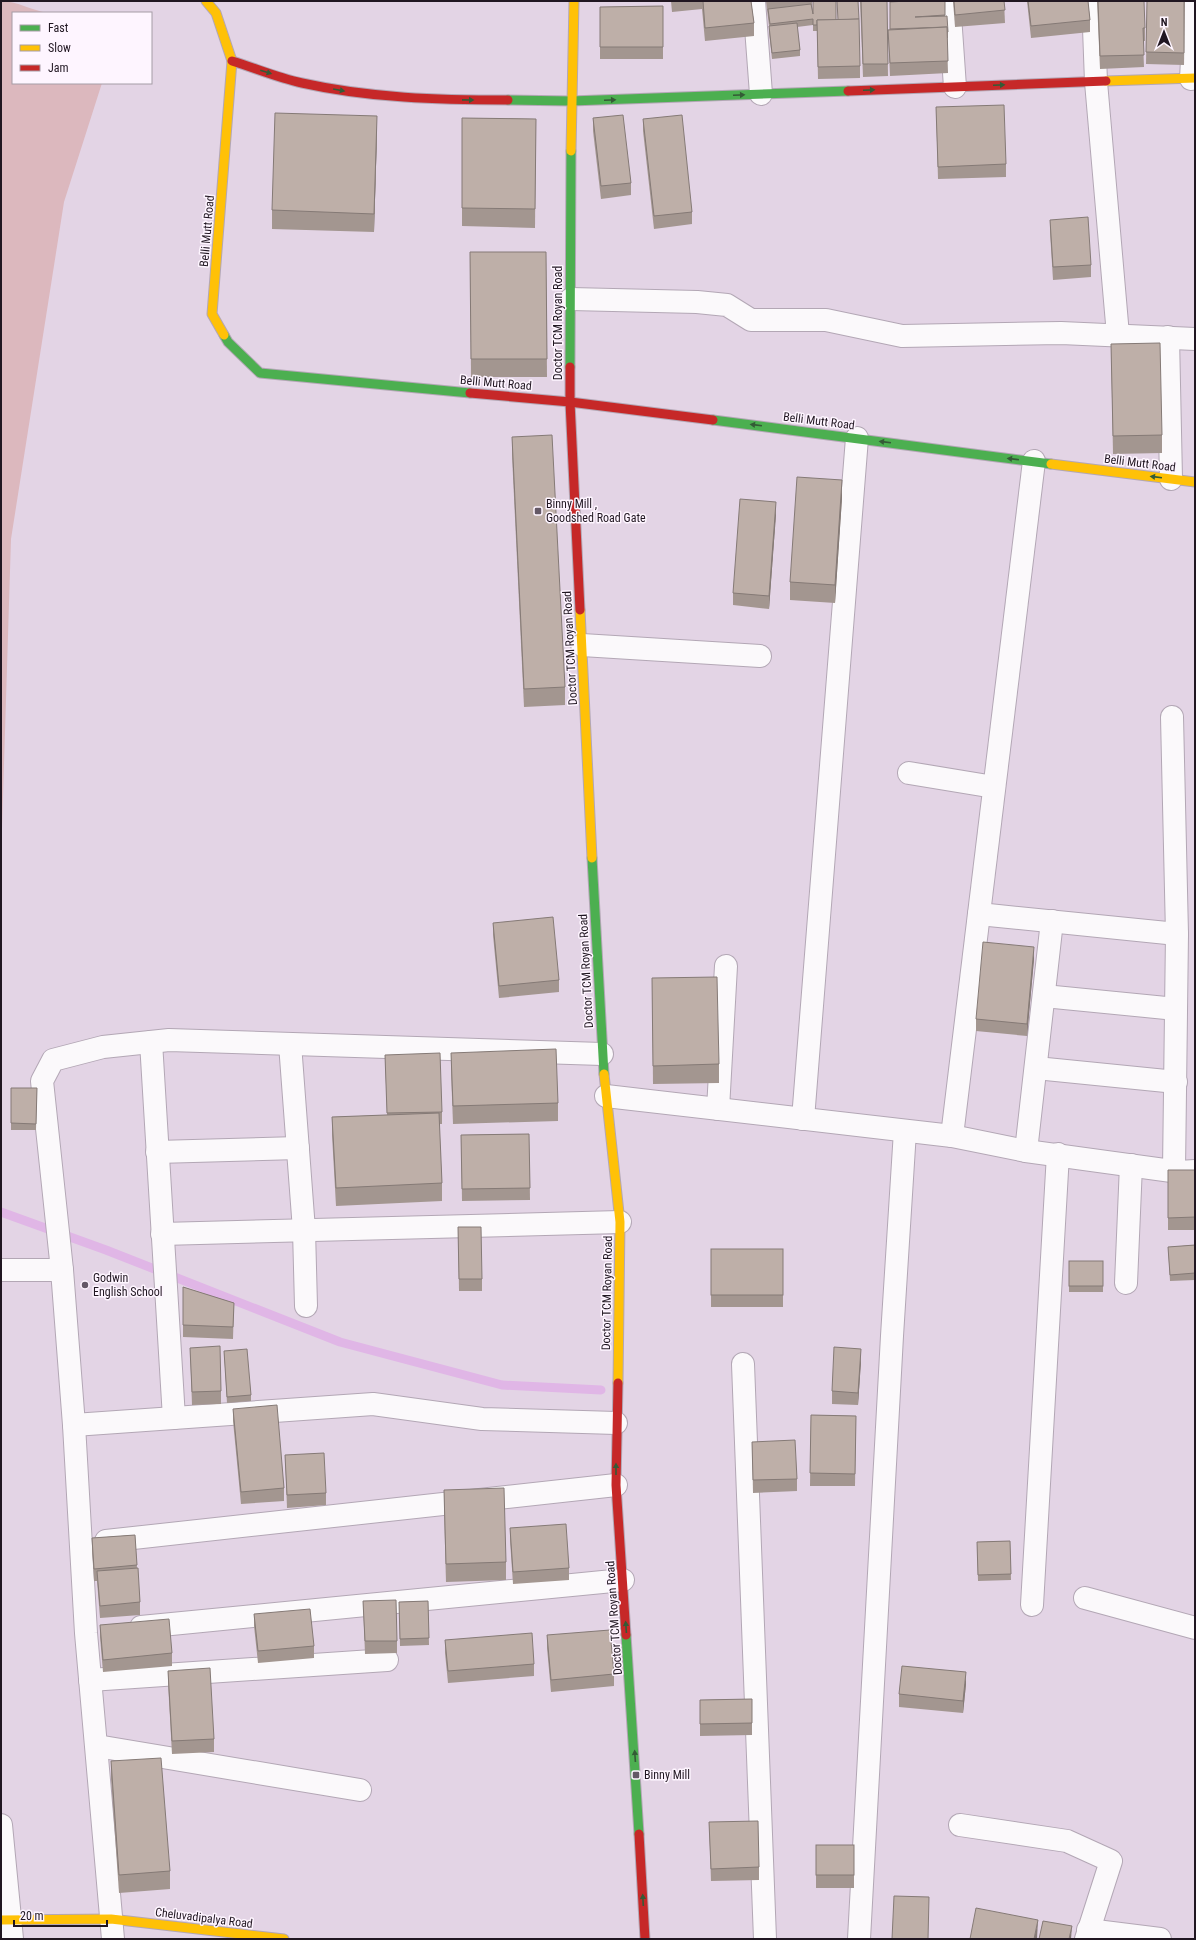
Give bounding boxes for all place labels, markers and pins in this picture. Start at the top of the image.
place label: Binny Mill , Goodshed Road Gate [546,497,646,525]
marker: Binny Mill , Goodshed Road Gate [533,506,543,516]
place label: Godwin English School [93,1271,163,1299]
marker: Godwin English School [80,1280,90,1290]
place label: Binny Mill [644,1768,690,1782]
marker: Binny Mill [631,1770,641,1780]

